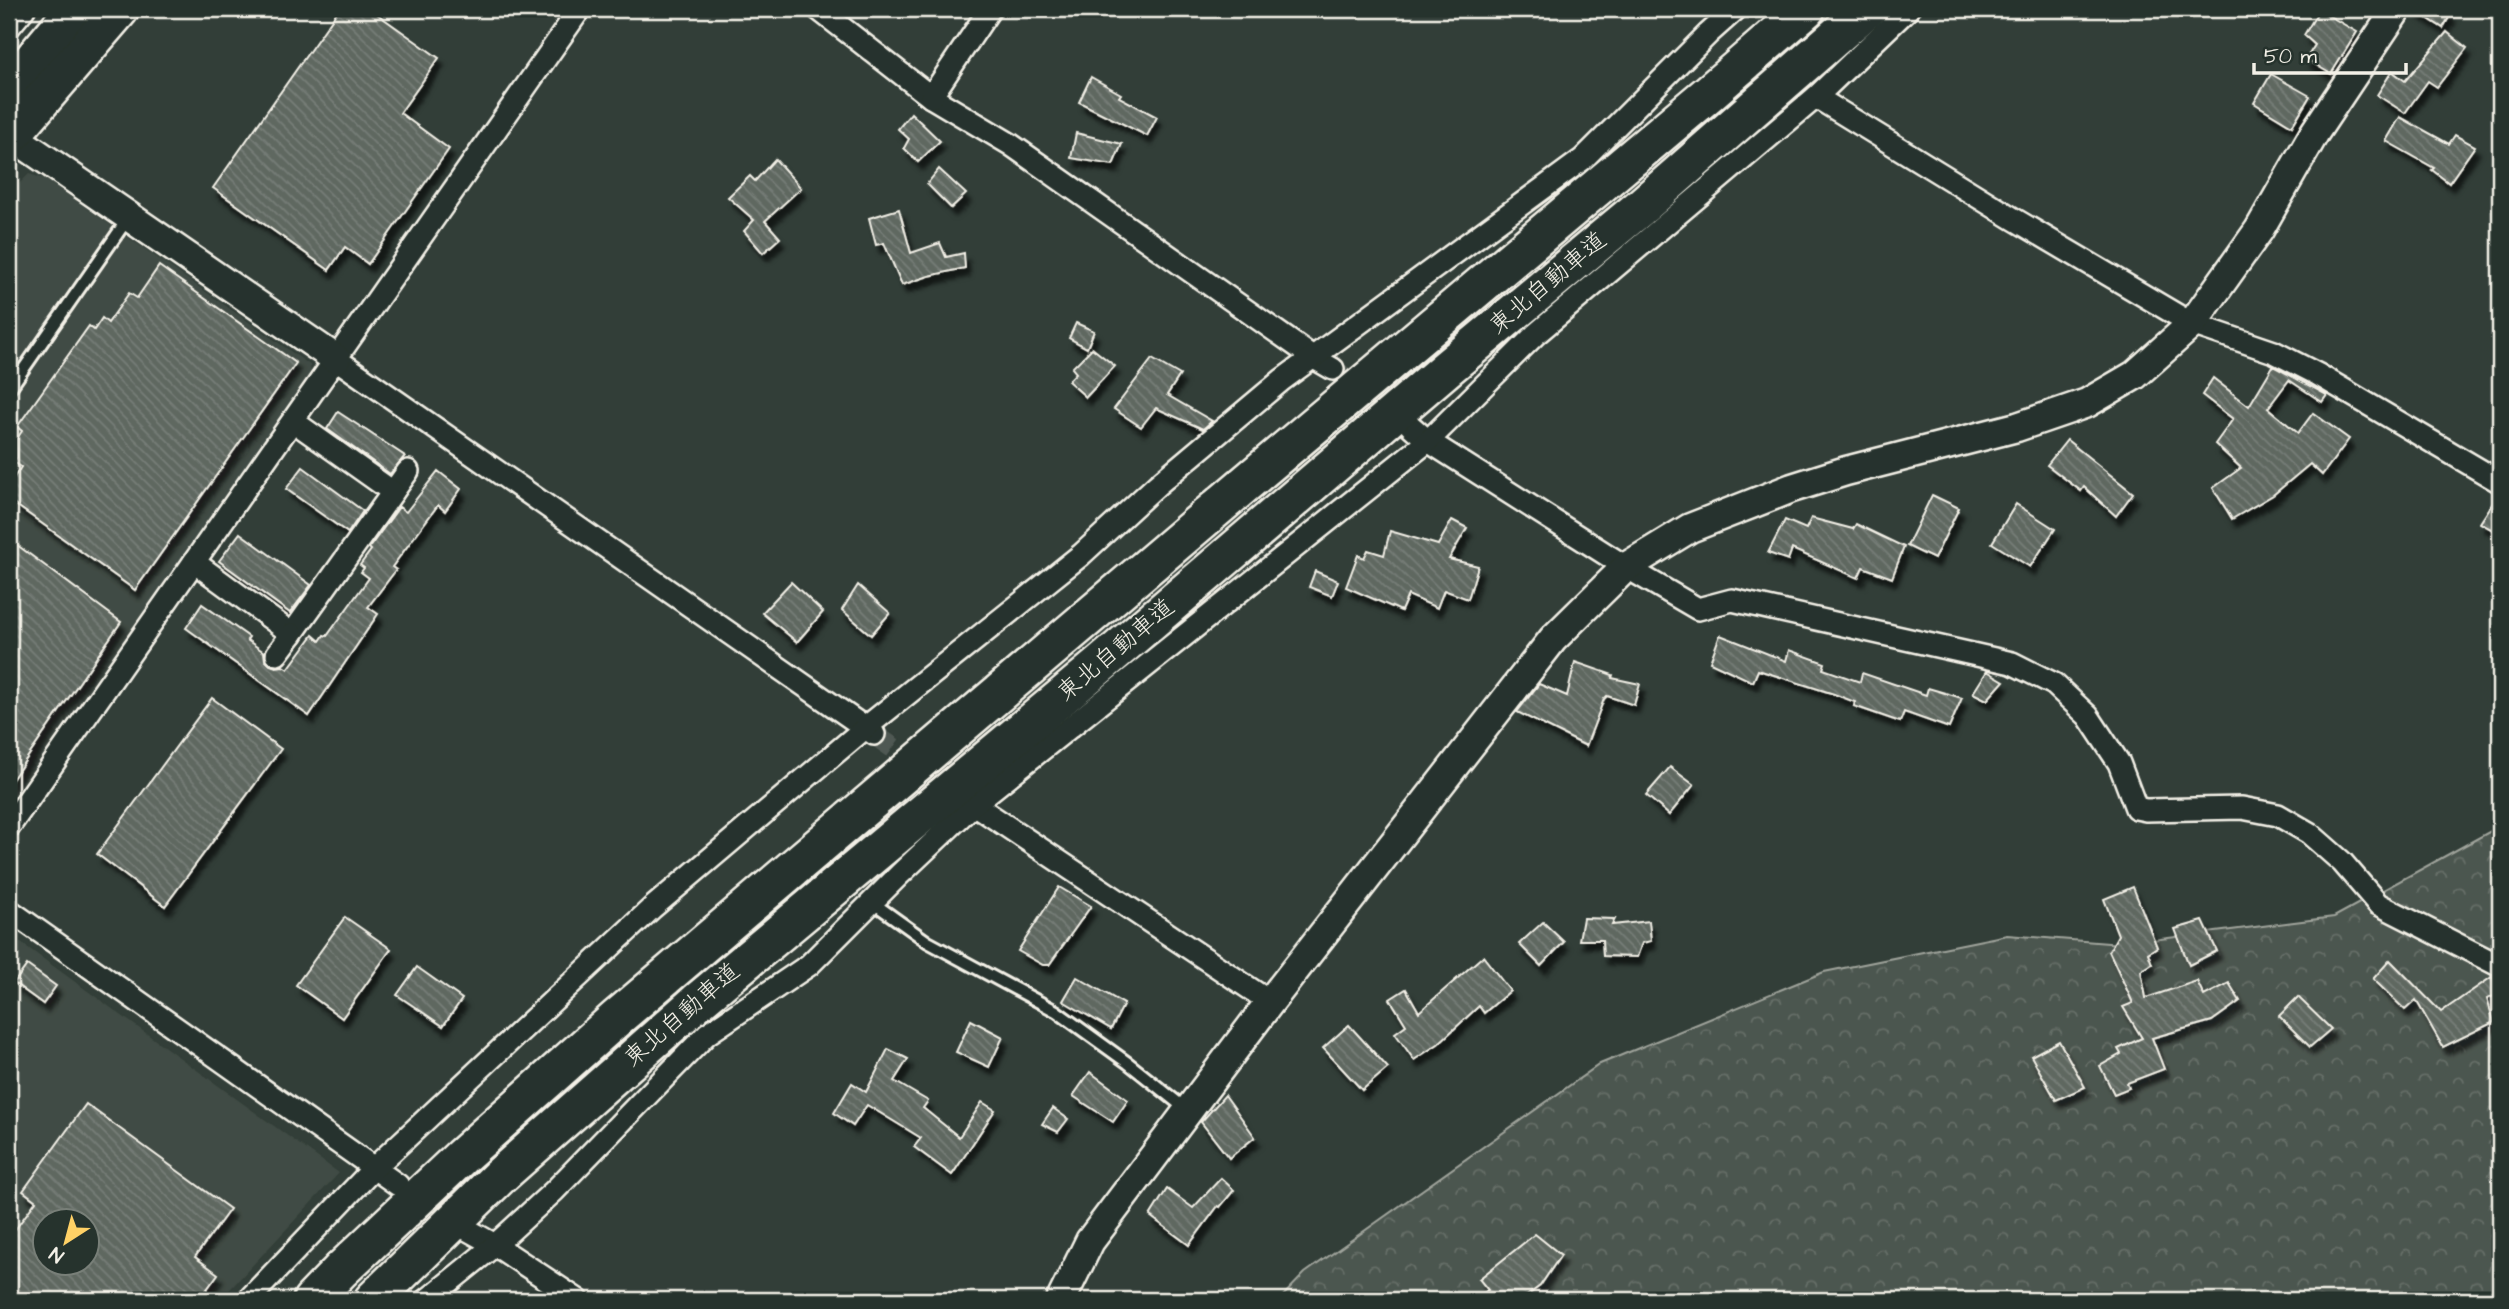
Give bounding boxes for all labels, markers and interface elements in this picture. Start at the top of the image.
scale bar [2254,32,2406,76]
text: 50 m [2264,42,2318,71]
street label: 東北自動車道 [1482,224,1614,342]
street label: 東北自動車道 [1050,591,1182,709]
street label: 東北自動車道 [617,955,747,1075]
north arrow [32,1208,102,1278]
text: N [44,1240,70,1269]

